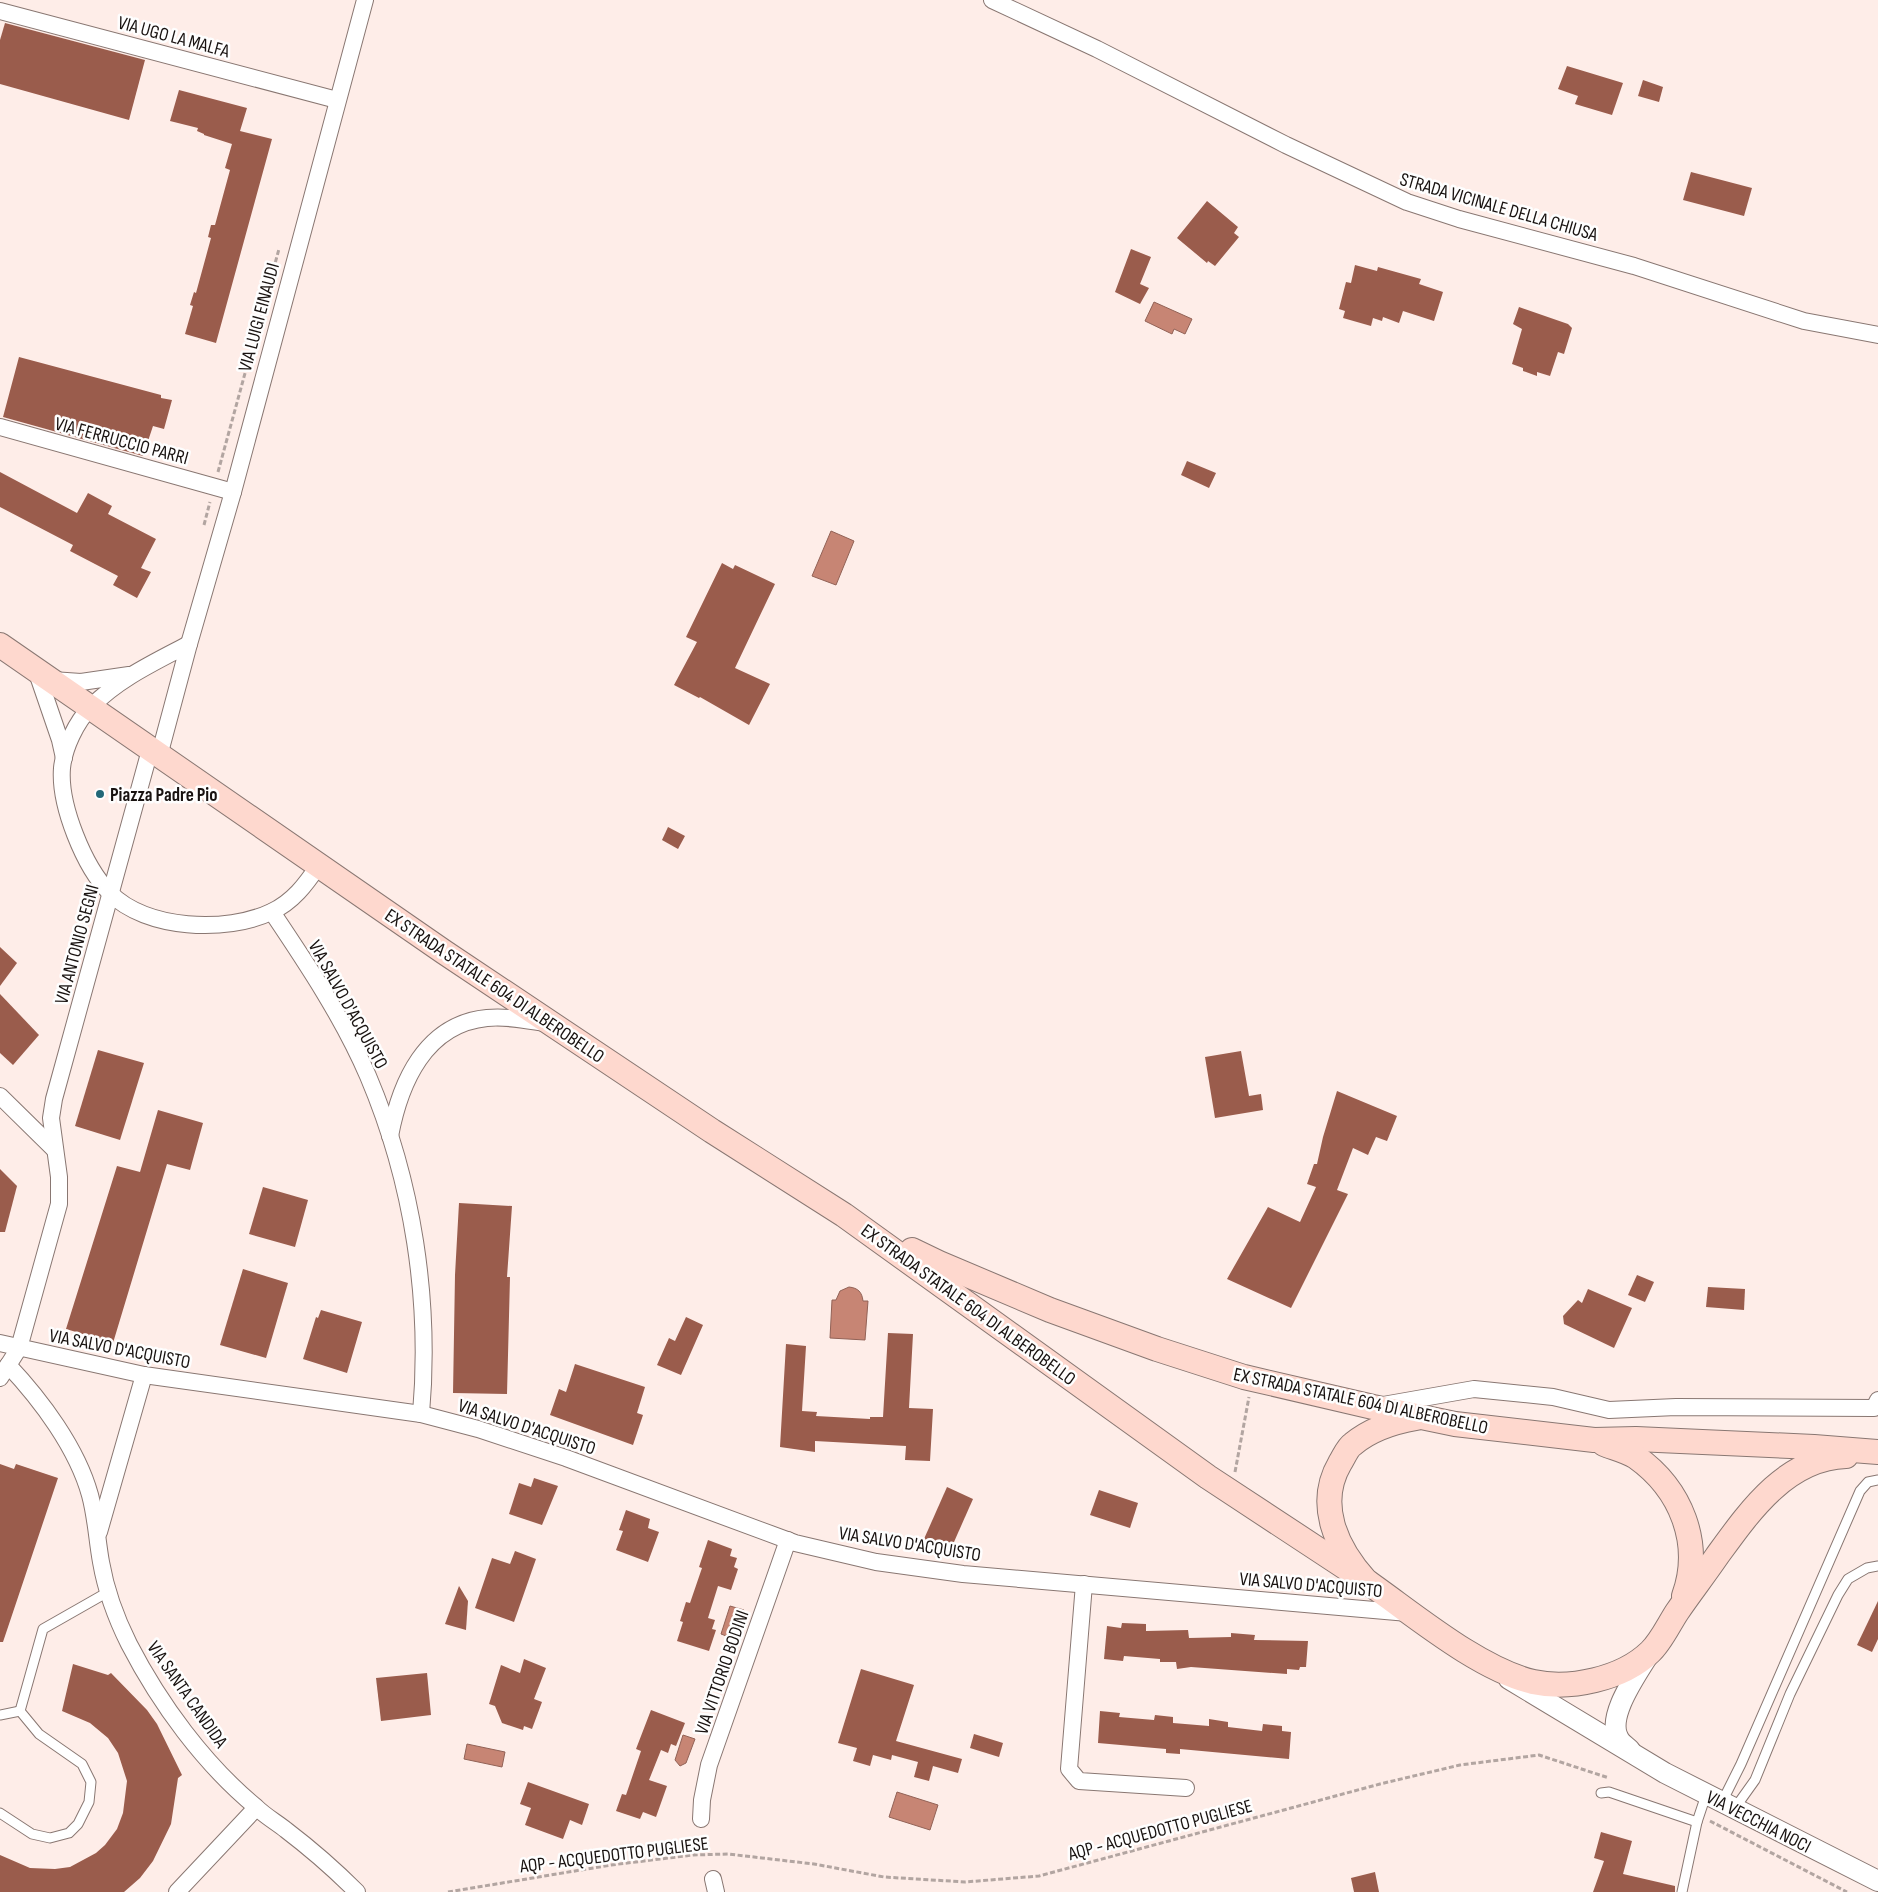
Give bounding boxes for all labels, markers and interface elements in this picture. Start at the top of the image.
street label: VIA UGO LA MALFA [115,11,233,64]
street label: STRADA VICINALE DELLA CHIUSA [1397,168,1601,247]
street label: VIA LUIGI EINAUDI [234,260,285,374]
street label: VIA FERRUCCIO PARRI [52,413,191,470]
place label: Piazza Padre Pio [110,784,218,807]
marker: Piazza Padre Pio [94,788,106,800]
street label: VIA ANTONIO SEGNI [50,882,104,1007]
street label: EX STRADA STATALE 604 DI ALBEROBELLO [380,904,608,1068]
street label: VIA SALVO D'ACQUISTO [303,936,393,1073]
street label: EX STRADA STATALE 604 DI ALBEROBELLO [856,1220,1080,1391]
street label: VIA SALVO D'ACQUISTO [47,1324,192,1374]
street label: EX STRADA STATALE 604 DI ALBEROBELLO [1231,1363,1490,1440]
street label: VIA SALVO D'ACQUISTO [455,1394,598,1461]
street label: VIA SALVO D'ACQUISTO [837,1522,982,1567]
street label: VIA SALVO D'ACQUISTO [1238,1568,1383,1603]
street label: VIA VITTORIO BODINI [690,1607,754,1738]
street label: VIA SANTA CANDIDA [141,1637,233,1753]
street label: VIA VECCHIA NOCI [1702,1786,1815,1859]
street label: AQP - ACQUEDOTTO PUGLIESE [1065,1795,1255,1866]
street label: AQP - ACQUEDOTTO PUGLIESE [518,1833,710,1879]

